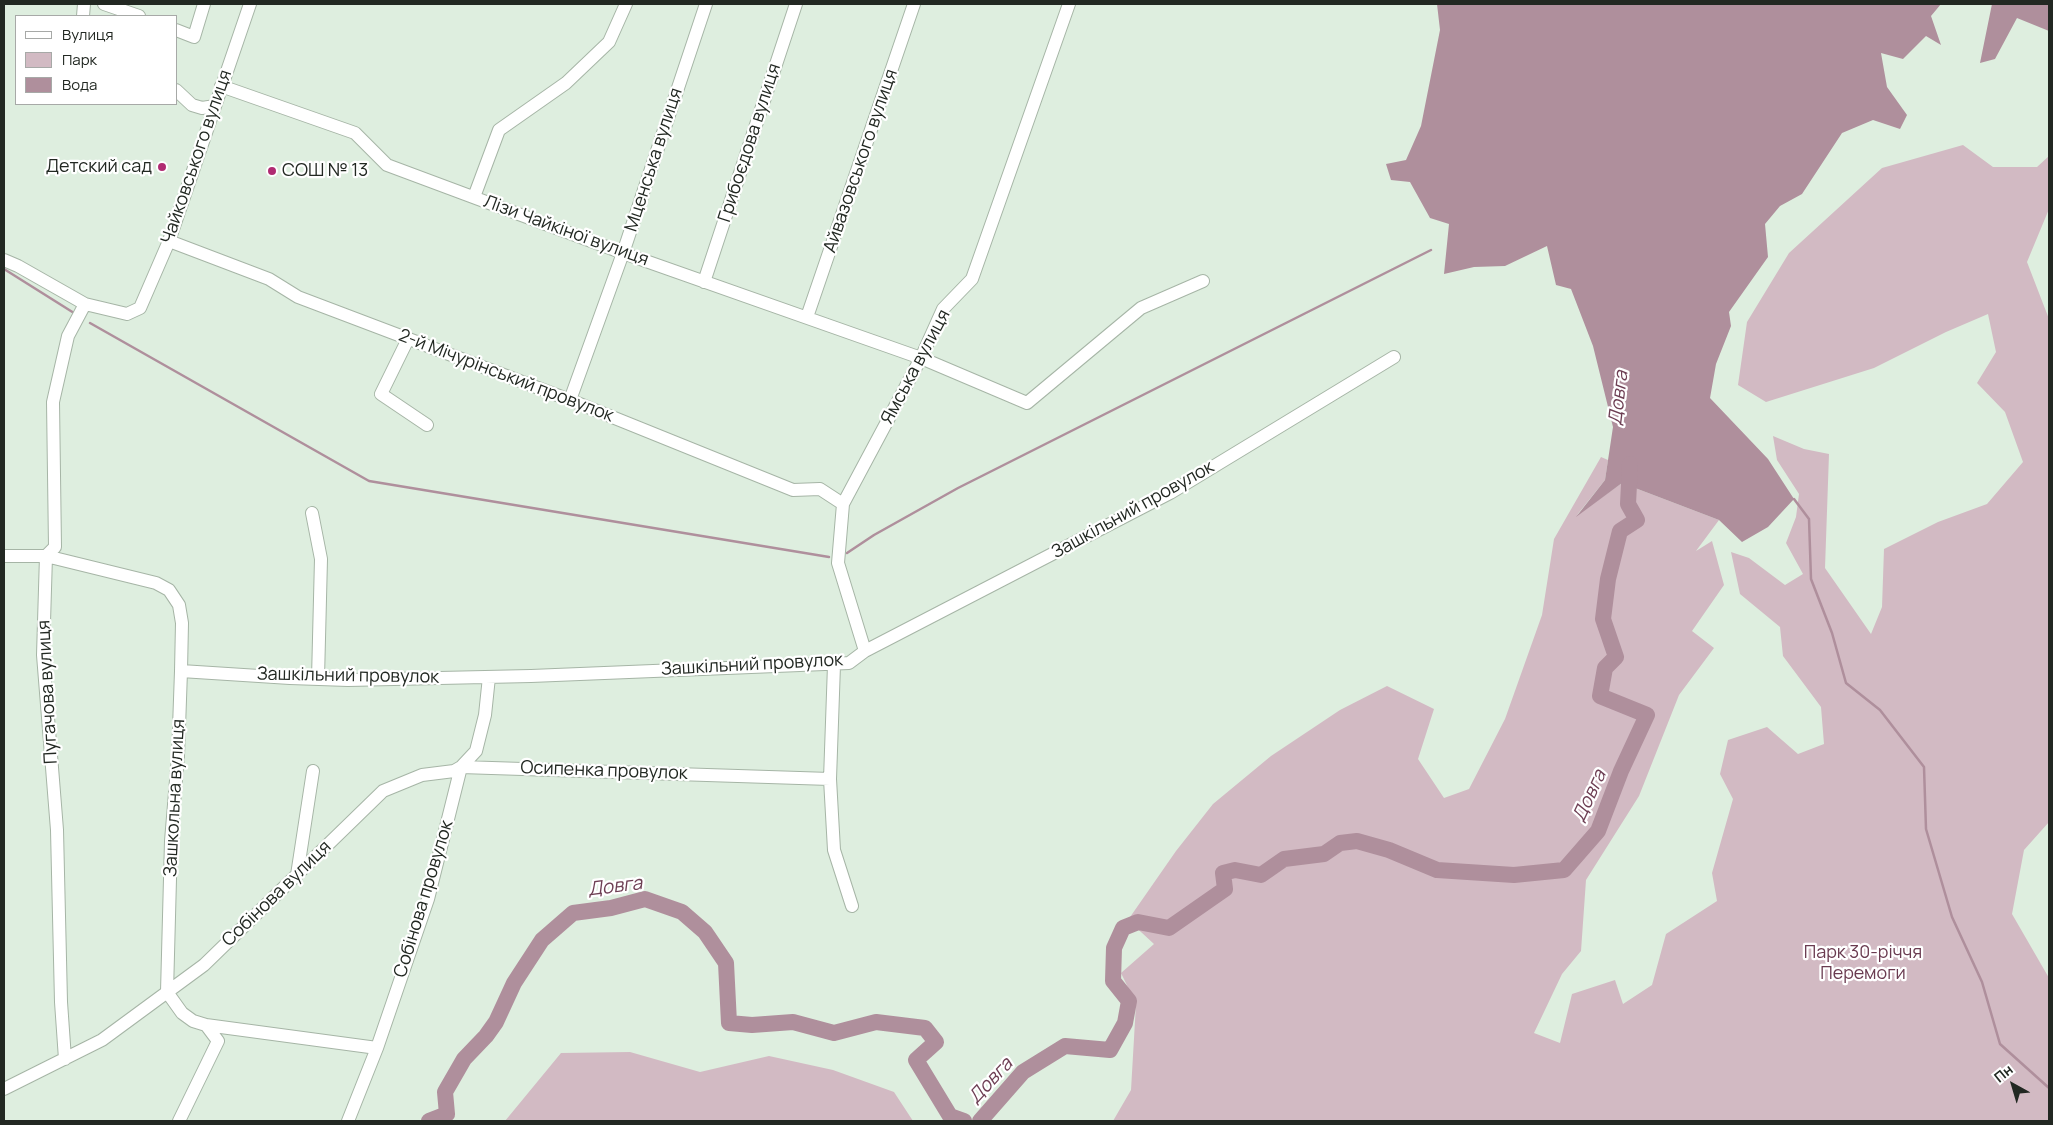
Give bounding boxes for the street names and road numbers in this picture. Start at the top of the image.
street label: Грибоєдова вулиця [714,61,786,225]
street label: Айвазовського вулиця [819,66,903,256]
street label: Чайковського вулиця [157,67,237,247]
street label: Мценська вулиця [621,85,687,235]
street label: Лізи Чайкіної вулиця [480,191,652,271]
street label: Ямська вулиця [877,306,955,428]
street label: 2-й Мічурінський провулок [395,325,617,427]
street label: Зашкільний провулок [1048,456,1218,564]
street label: Пугачова вулиця [33,620,63,764]
street label: Зашкільний провулок [660,649,844,681]
street label: Зашкільний провулок [257,664,439,688]
street label: Зашкольна вулиця [160,718,190,878]
street label: Осипенка провулок [520,757,688,785]
street label: Собінова провулок [390,818,458,980]
street label: Собінова вулиця [218,837,336,951]

